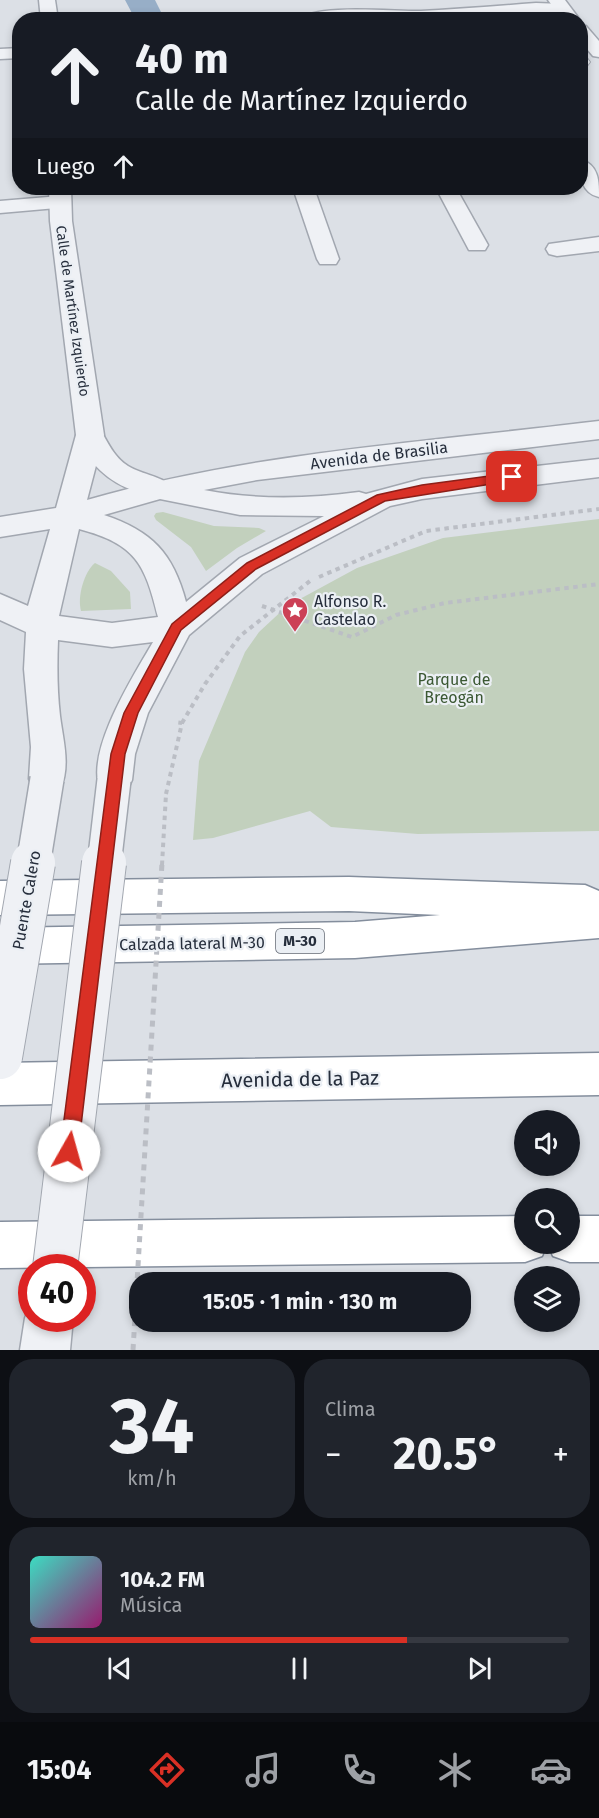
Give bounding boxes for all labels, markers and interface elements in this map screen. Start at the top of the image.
text: 40 m [135,34,229,84]
icon: ahead [36,36,114,114]
text: Calle de Martínez Izquierdo [135,85,468,117]
icon: ahead [107,150,140,183]
text: Luego [36,153,95,180]
street label: Calle de Martínez Izquierdo [52,224,93,398]
street label: Avenida de Brasilia [309,438,449,473]
pin [486,451,537,502]
icon: arrive [495,460,528,493]
place label: Alfonso R. Castelao [314,592,387,629]
place icon: Alfonso R. Castelao [280,595,310,633]
park label: Parque de Breogán [418,670,490,707]
street label: Puente Calero [8,849,45,951]
road number: M-30 [276,929,324,953]
street label: Calzada lateral M-30 [119,933,265,954]
street label: Avenida de la Paz [221,1066,379,1092]
map controls [514,1110,580,1332]
button: sound [514,1110,580,1176]
position arrow [37,1119,101,1183]
button: search [514,1188,580,1254]
speed limit sign: 40 [18,1254,96,1332]
button: layers [514,1266,580,1332]
text: 15:05 · 1 min · 130 m [203,1288,397,1315]
text: 34 [110,1380,194,1474]
text: Clima [325,1397,376,1421]
text: 20.5° [393,1427,501,1481]
text: − [325,1435,342,1475]
text: + [553,1435,569,1475]
text: km/h [127,1466,177,1490]
text: 104.2 FM [120,1566,205,1593]
text: Música [120,1593,182,1617]
icon: previous [103,1652,136,1685]
icon: pause [283,1652,316,1685]
icon: next [463,1652,496,1685]
icon: directions [146,1749,188,1791]
icon: music [242,1749,284,1791]
icon: phone [338,1749,380,1791]
icon: climate [434,1749,476,1791]
icon: car [530,1749,572,1791]
text: 15:04 [27,1754,92,1786]

